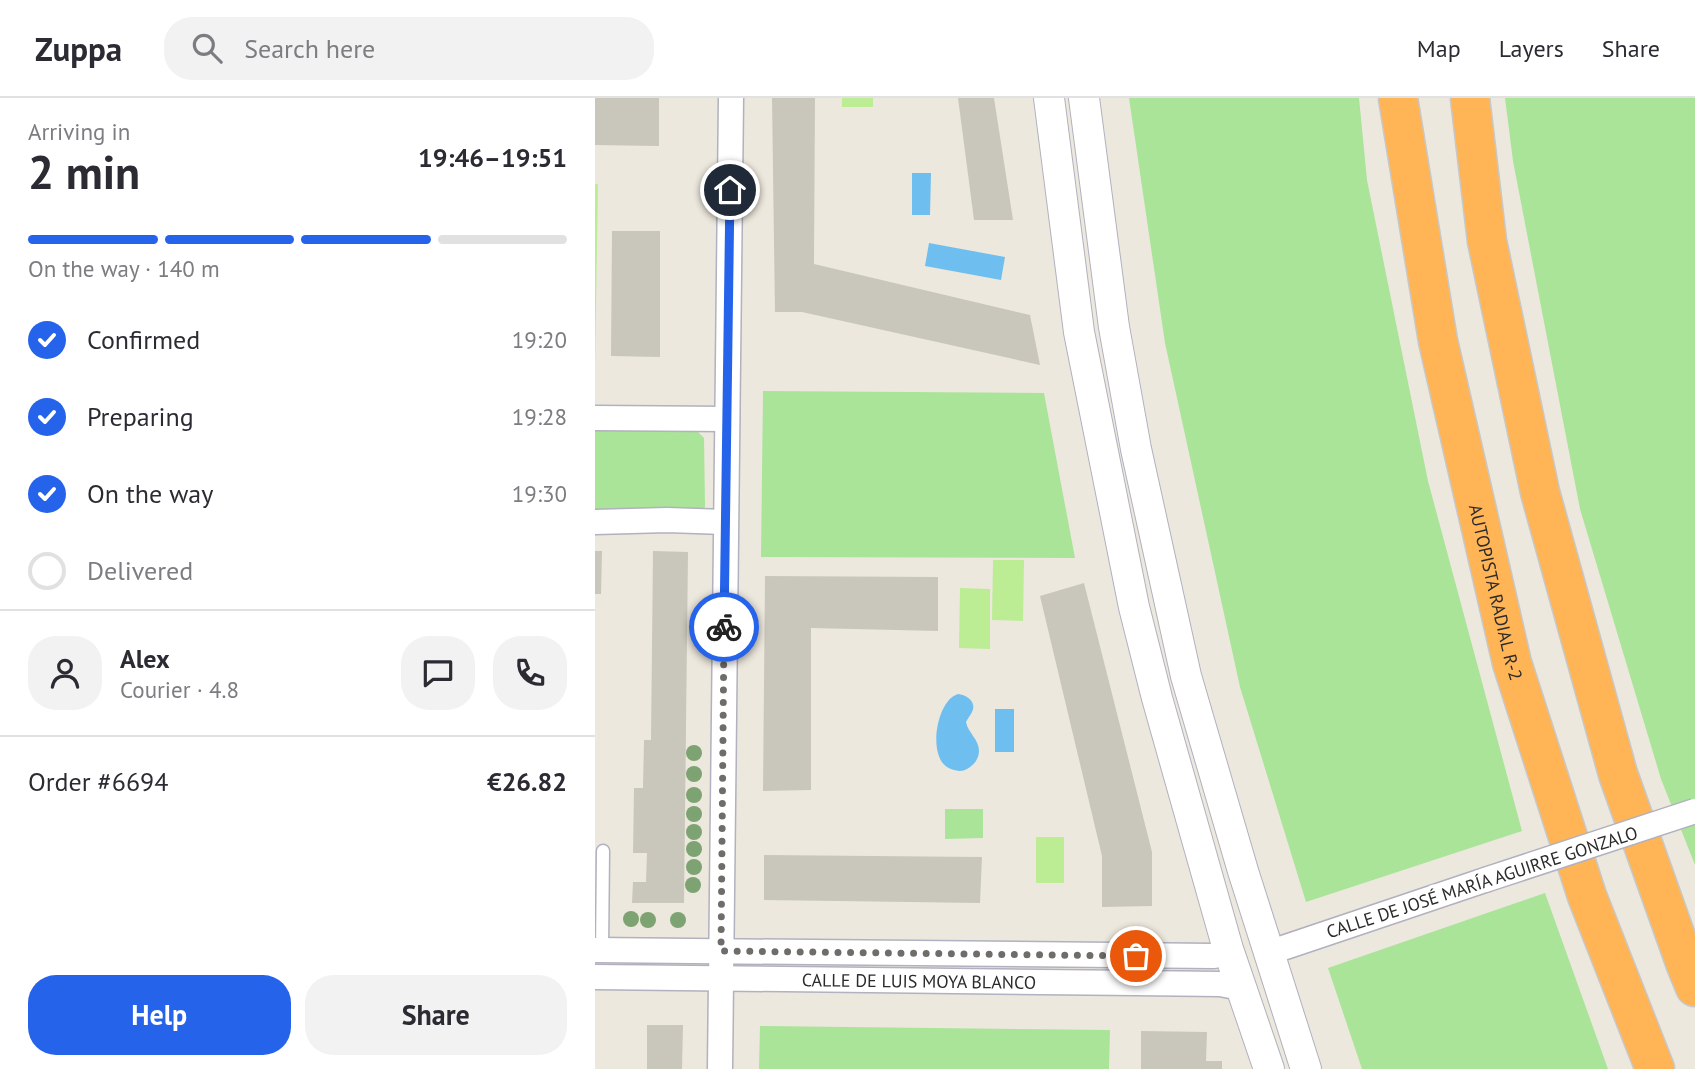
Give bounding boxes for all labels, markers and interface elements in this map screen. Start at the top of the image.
search box [164,17,654,80]
text: Zuppa [35,27,122,70]
icon: search [188,29,226,67]
text: Search here [244,32,375,65]
text: Map [1417,33,1461,64]
text: Layers [1499,33,1564,64]
text: Share [1602,33,1660,64]
text: Arriving in [28,117,130,146]
text: 19:46–19:51 [418,141,567,174]
text: 2 min [28,142,140,202]
pin [700,160,760,220]
icon: home [711,171,749,209]
text: On the way · 140 m [28,254,220,283]
icon: check [28,321,66,359]
text: Confirmed [87,323,200,356]
text: 19:20 [512,325,567,354]
icon: check [28,398,66,436]
text: Preparing [87,400,194,433]
text: 19:28 [512,402,567,431]
icon: check [28,475,66,513]
text: On the way [87,477,213,510]
text: 19:30 [512,479,567,508]
street label: AUTOPISTA RADIAL R-2 [1464,502,1528,683]
text: Delivered [87,554,193,587]
courier [689,592,759,662]
icon: bike [705,608,743,646]
button: person [28,636,102,710]
button: chat [401,636,475,710]
button: phone [493,636,567,710]
text: Alex [120,642,170,675]
text: Courier · 4.8 [120,675,239,704]
text: Order #6694 [28,765,168,798]
text: €26.82 [487,765,567,798]
street label: CALLE DE JOSÉ MARÍA AGUIRRE GONZALO [1324,821,1640,943]
pin [1106,926,1166,986]
icon: bag [1117,937,1155,975]
street label: CALLE DE LUIS MOYA BLANCO [802,968,1036,993]
button: Help [28,975,291,1055]
button: Share [305,975,567,1055]

